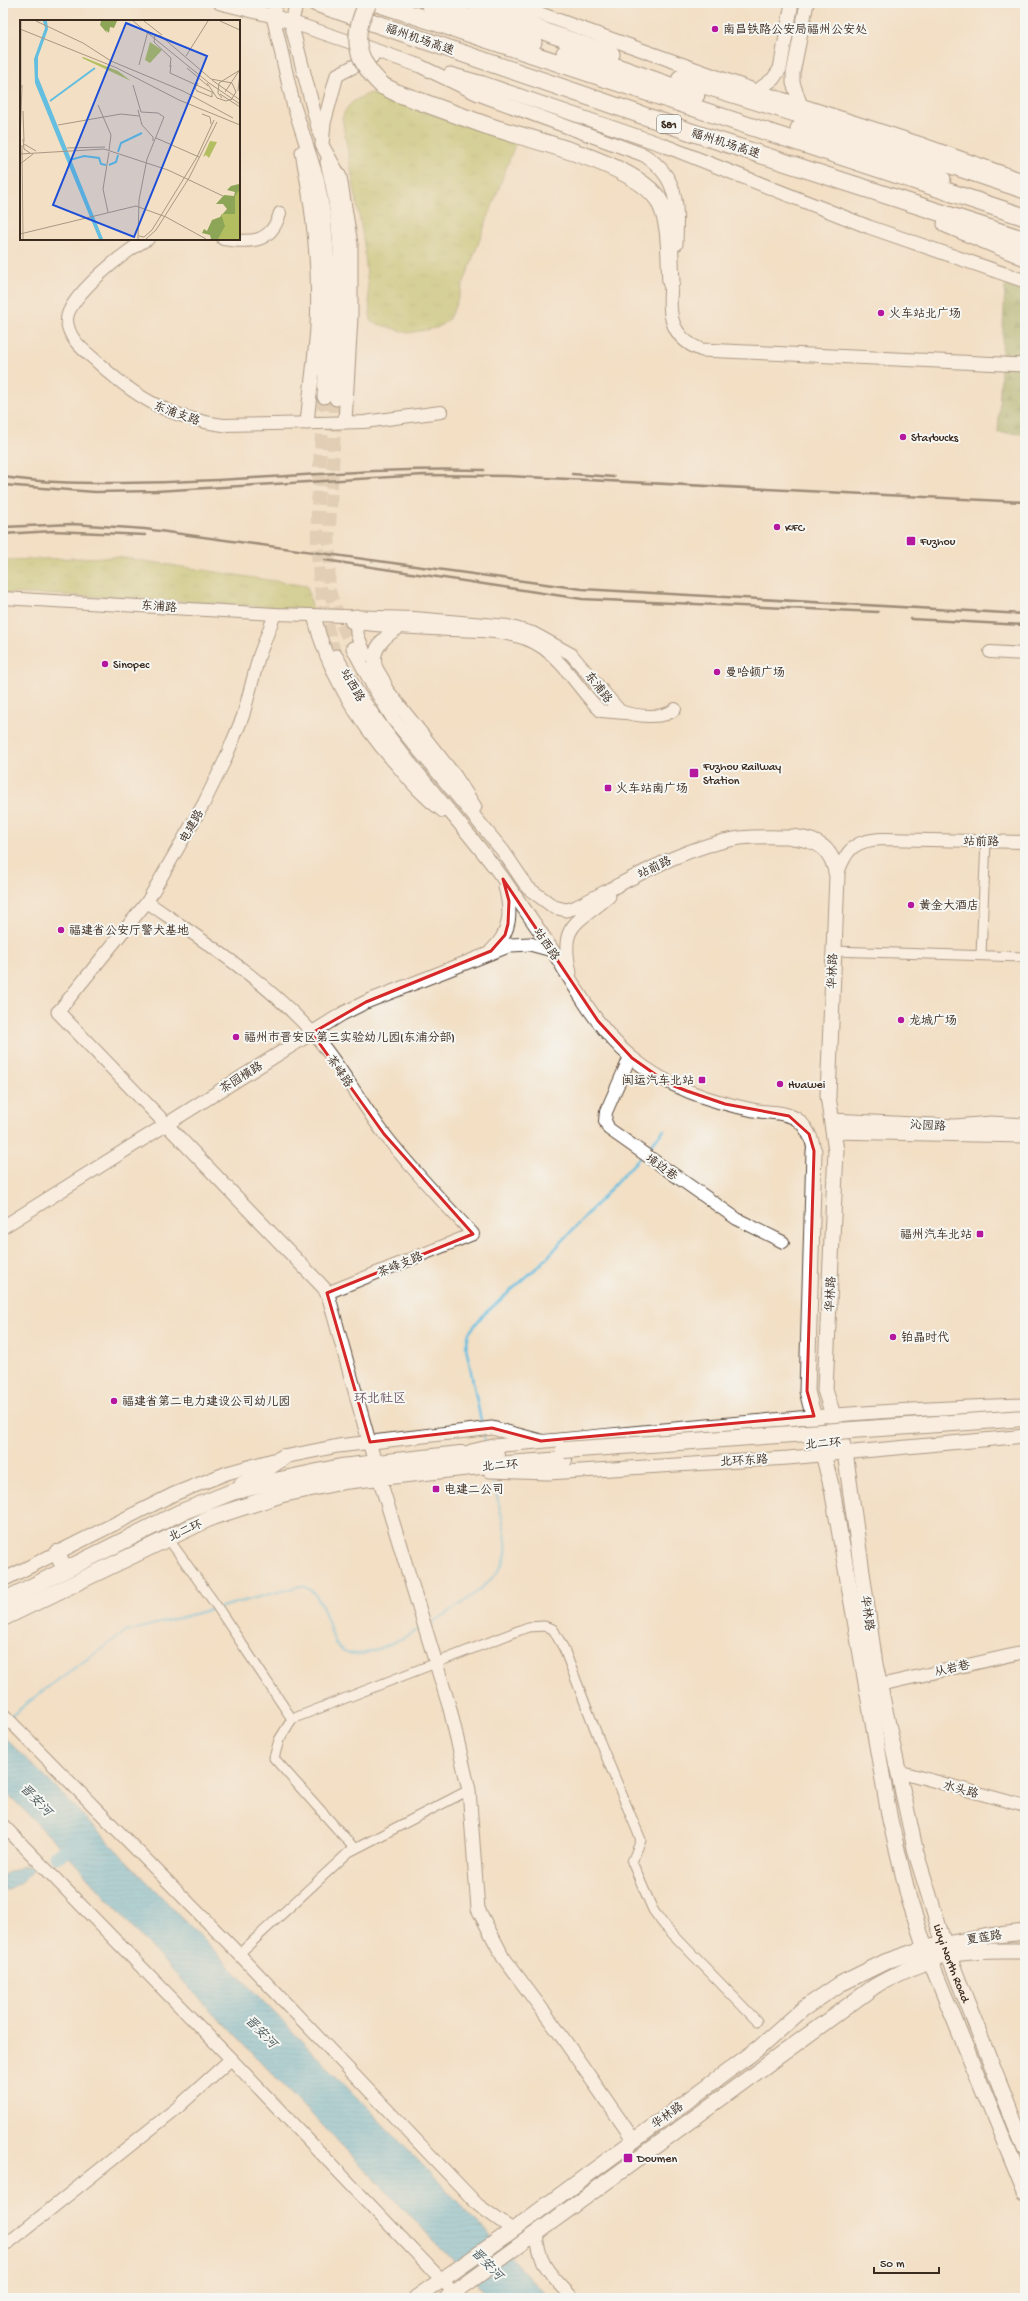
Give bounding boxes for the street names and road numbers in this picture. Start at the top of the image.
street label: 福州机场高速 [383,21,456,59]
road number: S81 [657,115,681,133]
street label: 福州机场高速 [689,125,762,163]
street label: 东浦支路 [151,399,202,430]
street label: 东浦路 [140,599,177,616]
street label: 站西路 [336,666,367,705]
street label: 东浦路 [581,669,615,707]
street label: 电建路 [177,807,208,846]
street label: 站前路 [963,835,999,850]
street label: 站前路 [635,854,674,883]
street label: 站西路 [529,926,562,964]
street label: 华林路 [825,953,842,989]
street label: 茶峰路 [322,1053,355,1091]
street label: 茶园横路 [217,1058,266,1097]
street label: 沁园路 [910,1118,946,1135]
street label: 境边巷 [642,1152,680,1185]
street label: 茶峰支路 [375,1249,426,1281]
street label: 华林路 [823,1276,840,1312]
street label: 北二环 [805,1437,842,1453]
street label: 北环东路 [720,1453,768,1470]
street label: 北二环 [482,1459,519,1475]
street label: 北二环 [167,1518,205,1546]
street label: 华林路 [857,1594,876,1632]
street label: 从岩巷 [933,1658,972,1681]
street label: 水头路 [941,1779,980,1802]
street label: Liuyi North Road [929,1923,972,2006]
street label: 夏莲路 [965,1928,1003,1949]
street label: 华林路 [649,2100,687,2133]

